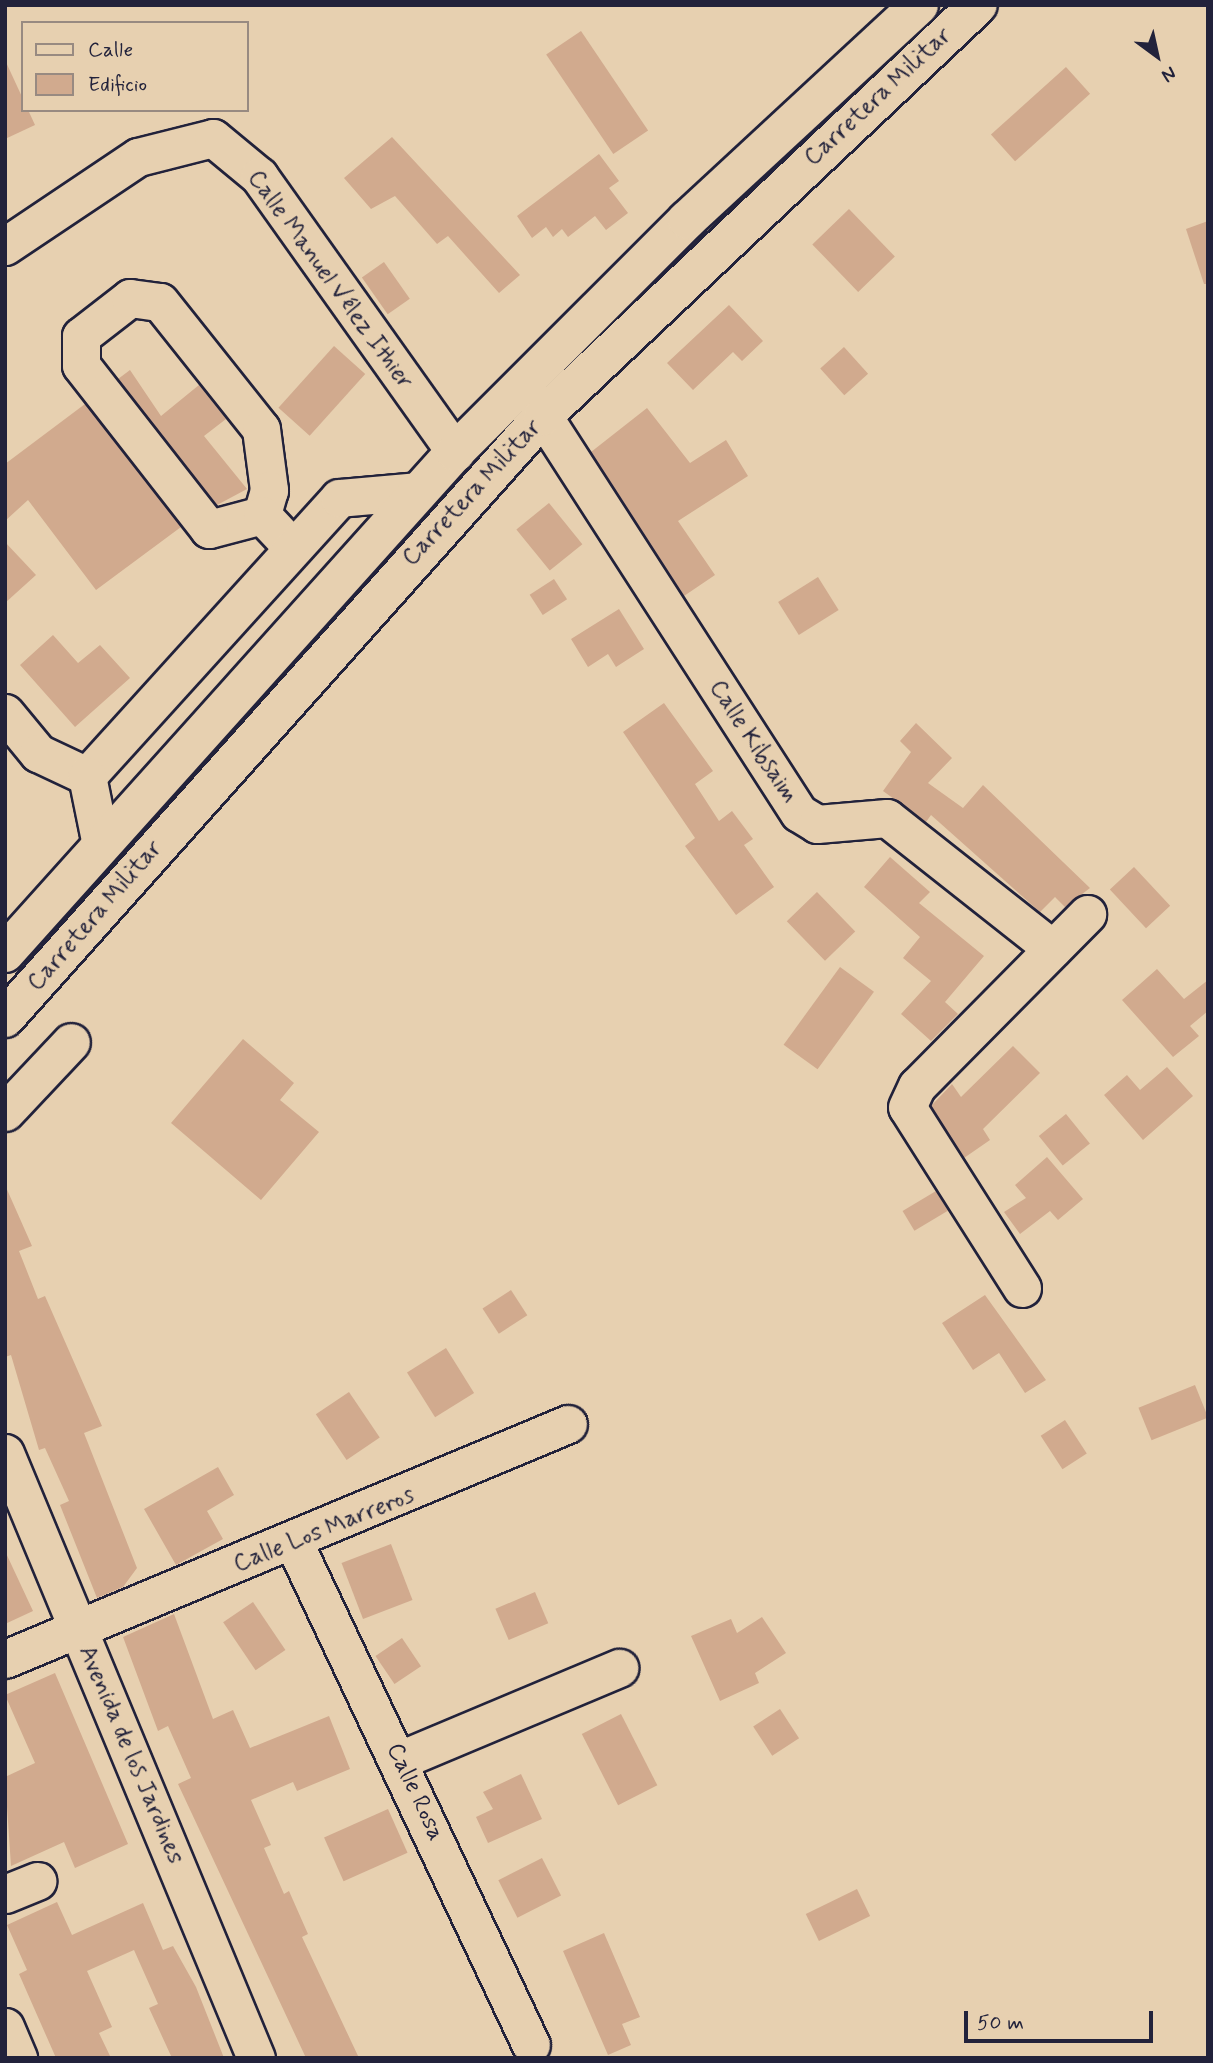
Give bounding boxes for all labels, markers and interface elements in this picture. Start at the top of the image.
legend [21,21,248,112]
street label: Carretera Militar [798,21,958,173]
north arrow [1122,21,1192,91]
text: Calle [88,36,133,64]
text: N [1157,60,1181,88]
text: Edificio [88,71,147,99]
street label: Calle Manuel Vélez Ithier [242,167,418,393]
street label: Carretera Militar [396,413,548,573]
street label: Calle Kibsaim [703,675,803,809]
street label: Carretera Militar [21,834,169,998]
street label: Calle Los Marreros [228,1480,420,1580]
street label: Avenida de los Jardines [71,1640,191,1870]
street label: Calle Rosa [380,1738,450,1846]
scale bar [968,1996,1157,2040]
text: 50 m [977,2009,1024,2037]

